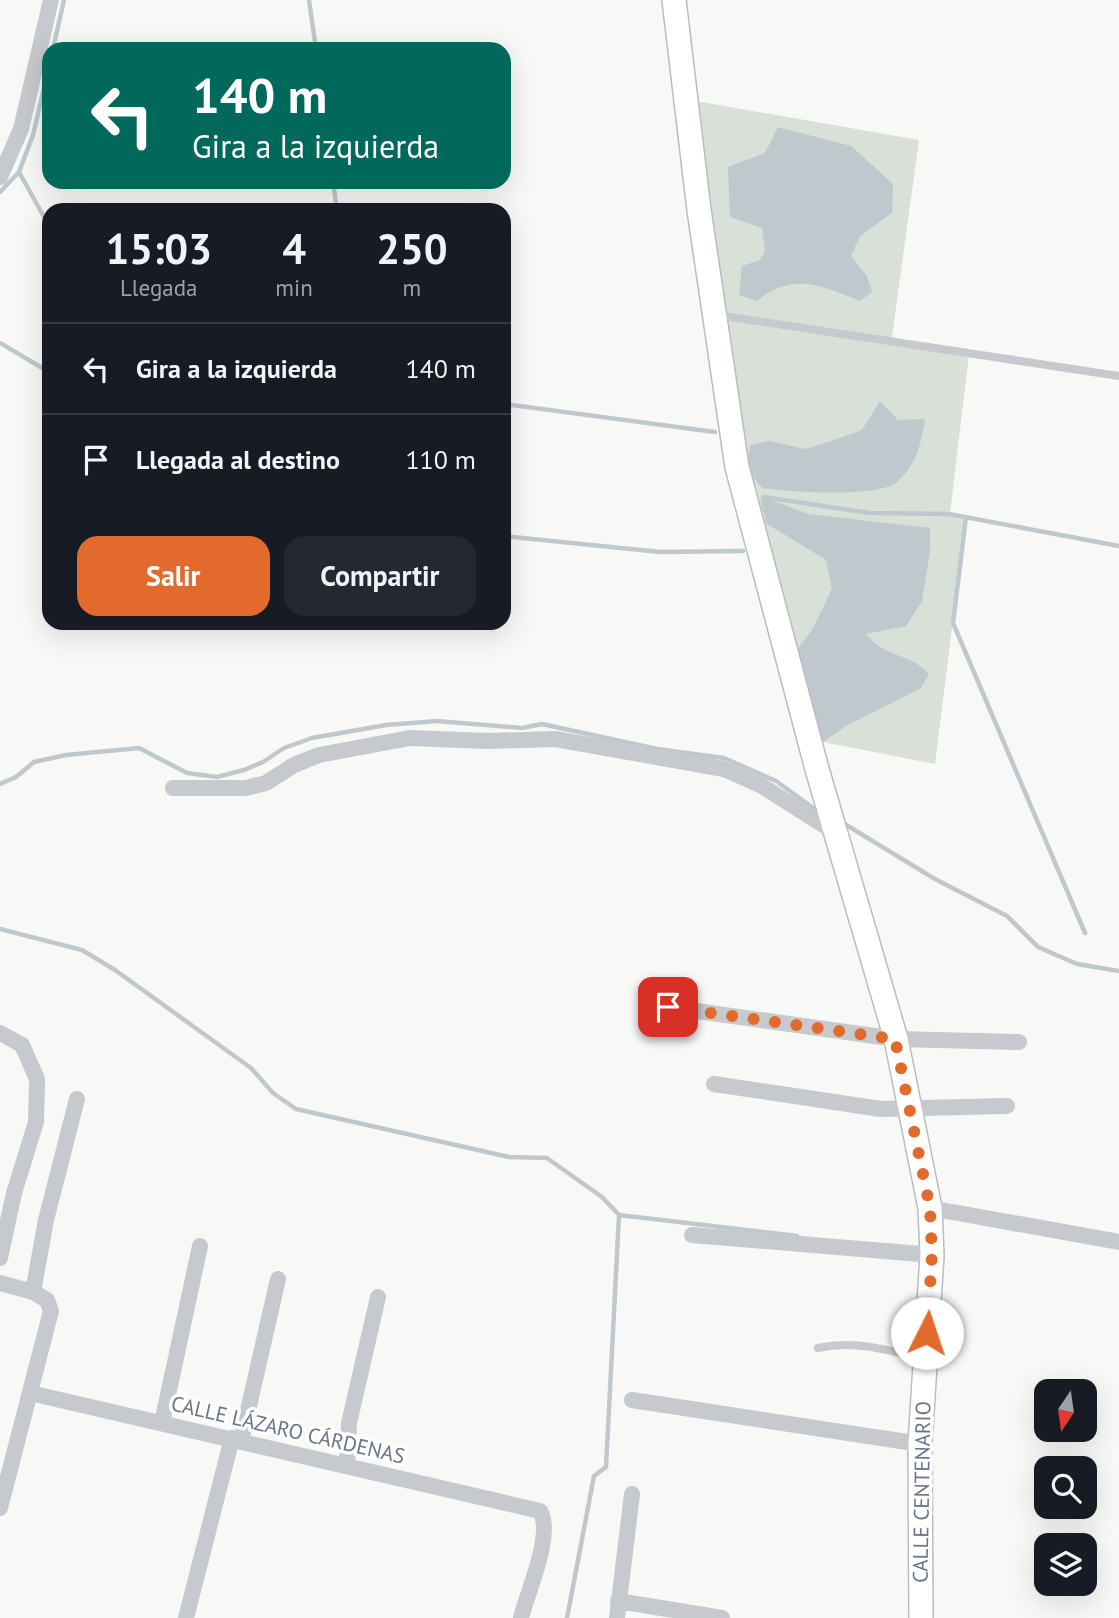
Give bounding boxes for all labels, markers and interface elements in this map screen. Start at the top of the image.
text: 140 m [192,63,327,127]
icon: left [77,70,168,161]
text: Gira a la izquierda [192,125,439,167]
text: 15:03 [105,221,212,276]
text: 4 [282,221,306,276]
text: 250 [376,221,448,276]
text: Llegada [120,273,197,302]
text: min [275,273,313,302]
text: m [403,273,421,302]
icon: left [77,350,115,388]
text: Gira a la izquierda [136,352,337,385]
text: 140 m [405,352,476,385]
icon: arrive [77,441,115,479]
text: Llegada al destino [136,443,340,476]
text: 110 m [405,443,476,476]
button: Salir [77,536,270,616]
button: Compartir [284,536,476,616]
pin [638,977,698,1037]
icon: arrive [649,988,687,1026]
position arrow [890,1296,964,1370]
north arrow [1034,1379,1097,1442]
map controls [1034,1379,1097,1596]
street label: CALLE LÁZARO CÁRDENAS [169,1389,408,1470]
street label: CALLE CENTENARIO [906,1401,937,1583]
button: search [1034,1456,1097,1519]
button: layers [1034,1533,1097,1596]

